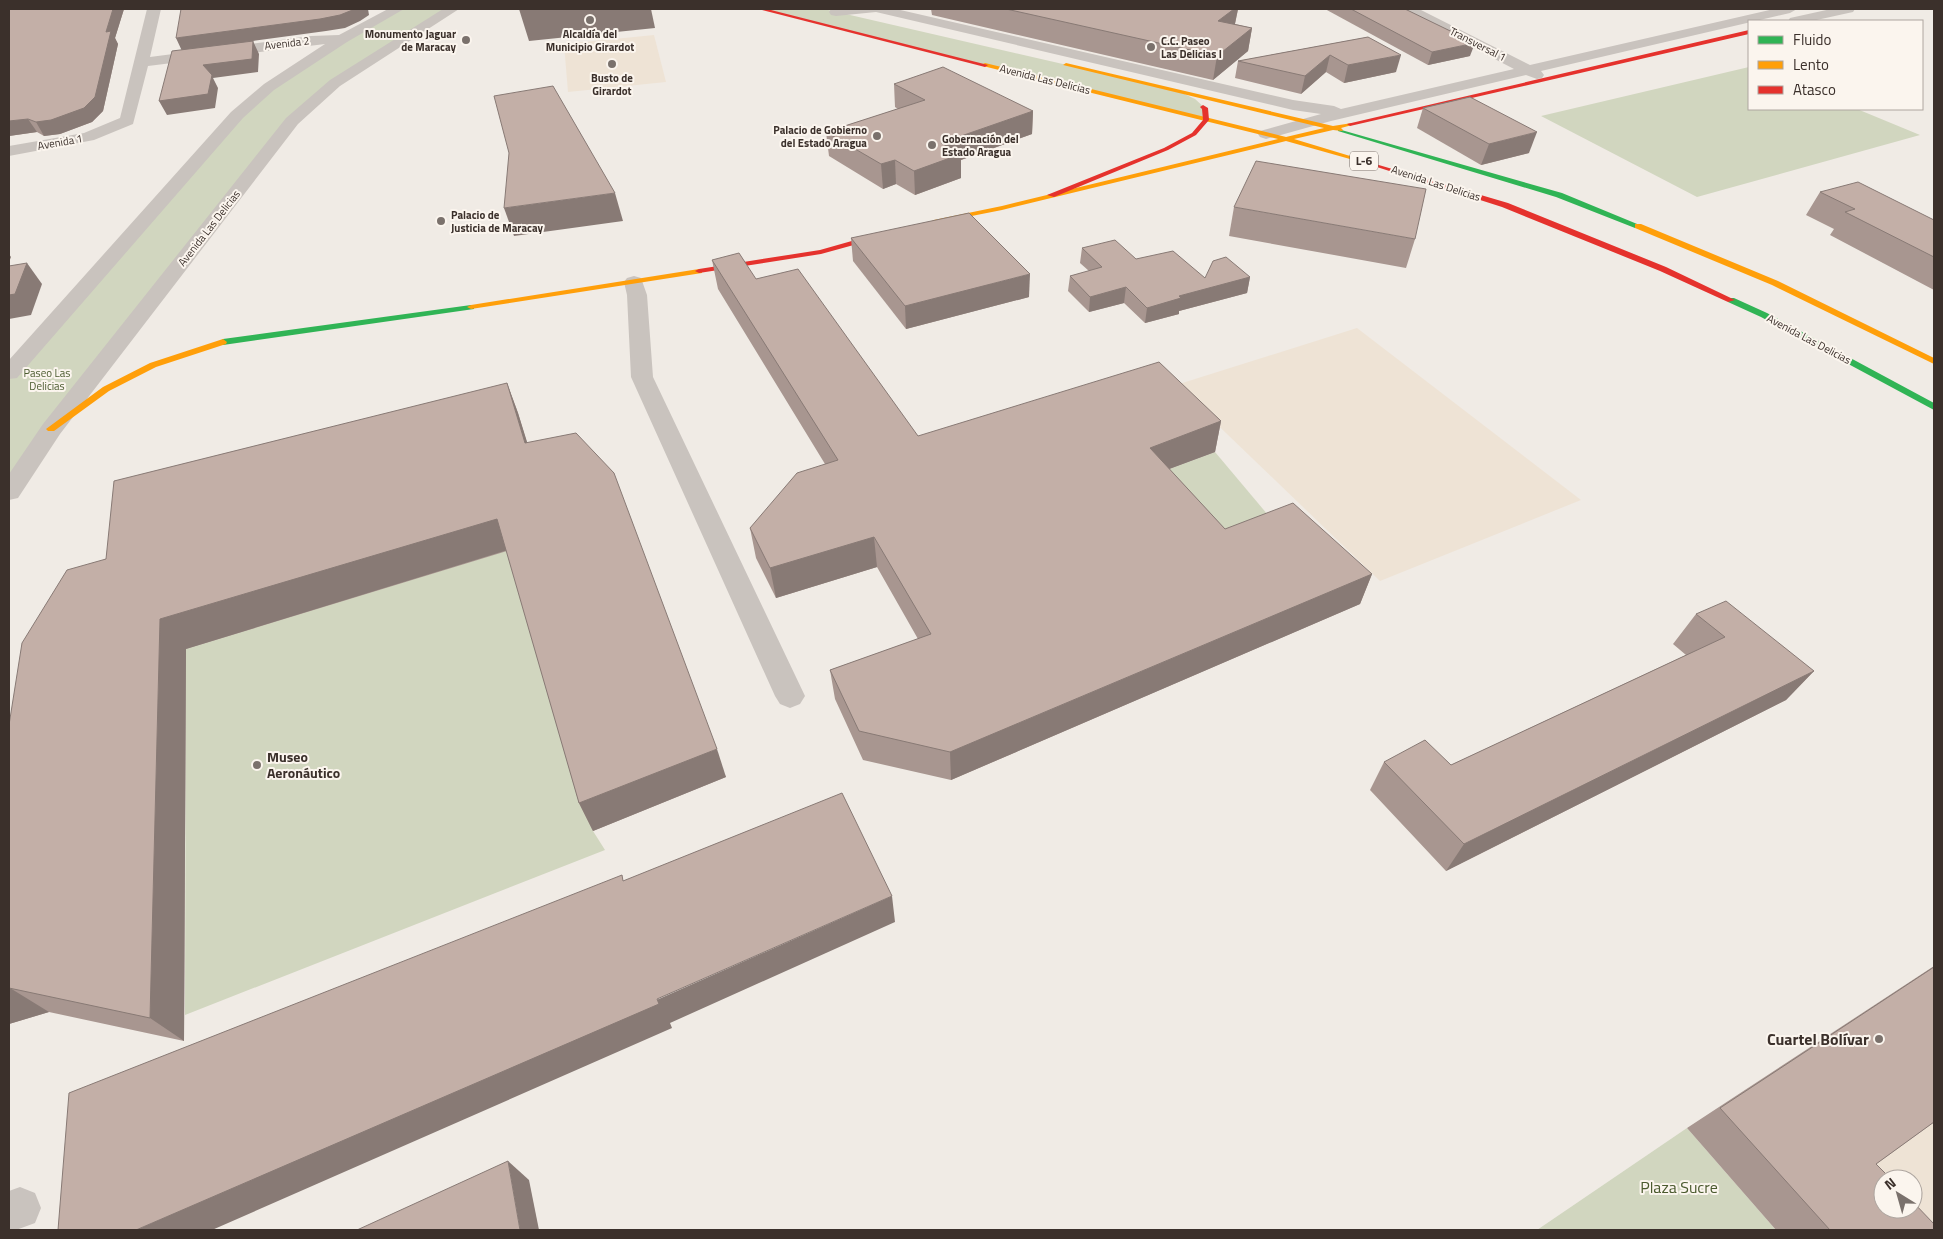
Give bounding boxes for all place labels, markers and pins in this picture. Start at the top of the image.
marker: Alcaldía del Municipio Girardot [584,14,596,26]
place label: Monumento Jaguar de Maracay [365,26,456,55]
place label: Alcaldía del Municipio Girardot [546,26,634,55]
place label: C.C. Paseo Las Delicias I [1161,33,1222,62]
marker: Monumento Jaguar de Maracay [460,34,472,46]
marker: C.C. Paseo Las Delicias I [1145,41,1157,53]
marker: Busto de Girardot [606,58,618,70]
place label: Busto de Girardot [591,70,633,99]
place label: Palacio de Gobierno del Estado Aragua [773,122,867,151]
marker: Palacio de Gobierno del Estado Aragua [871,130,883,142]
place label: Gobernación del Estado Aragua [942,131,1019,160]
marker: Gobernación del Estado Aragua [926,139,938,151]
place label: Palacio de Justicia de Maracay [451,207,544,236]
marker: Palacio de Justicia de Maracay [435,215,447,227]
place label: Museo Aeronáutico [267,746,340,783]
marker: Museo Aeronáutico [251,759,263,771]
place label: Cuartel Bolívar [1767,1027,1869,1051]
marker: Cuartel Bolívar [1873,1033,1885,1045]

